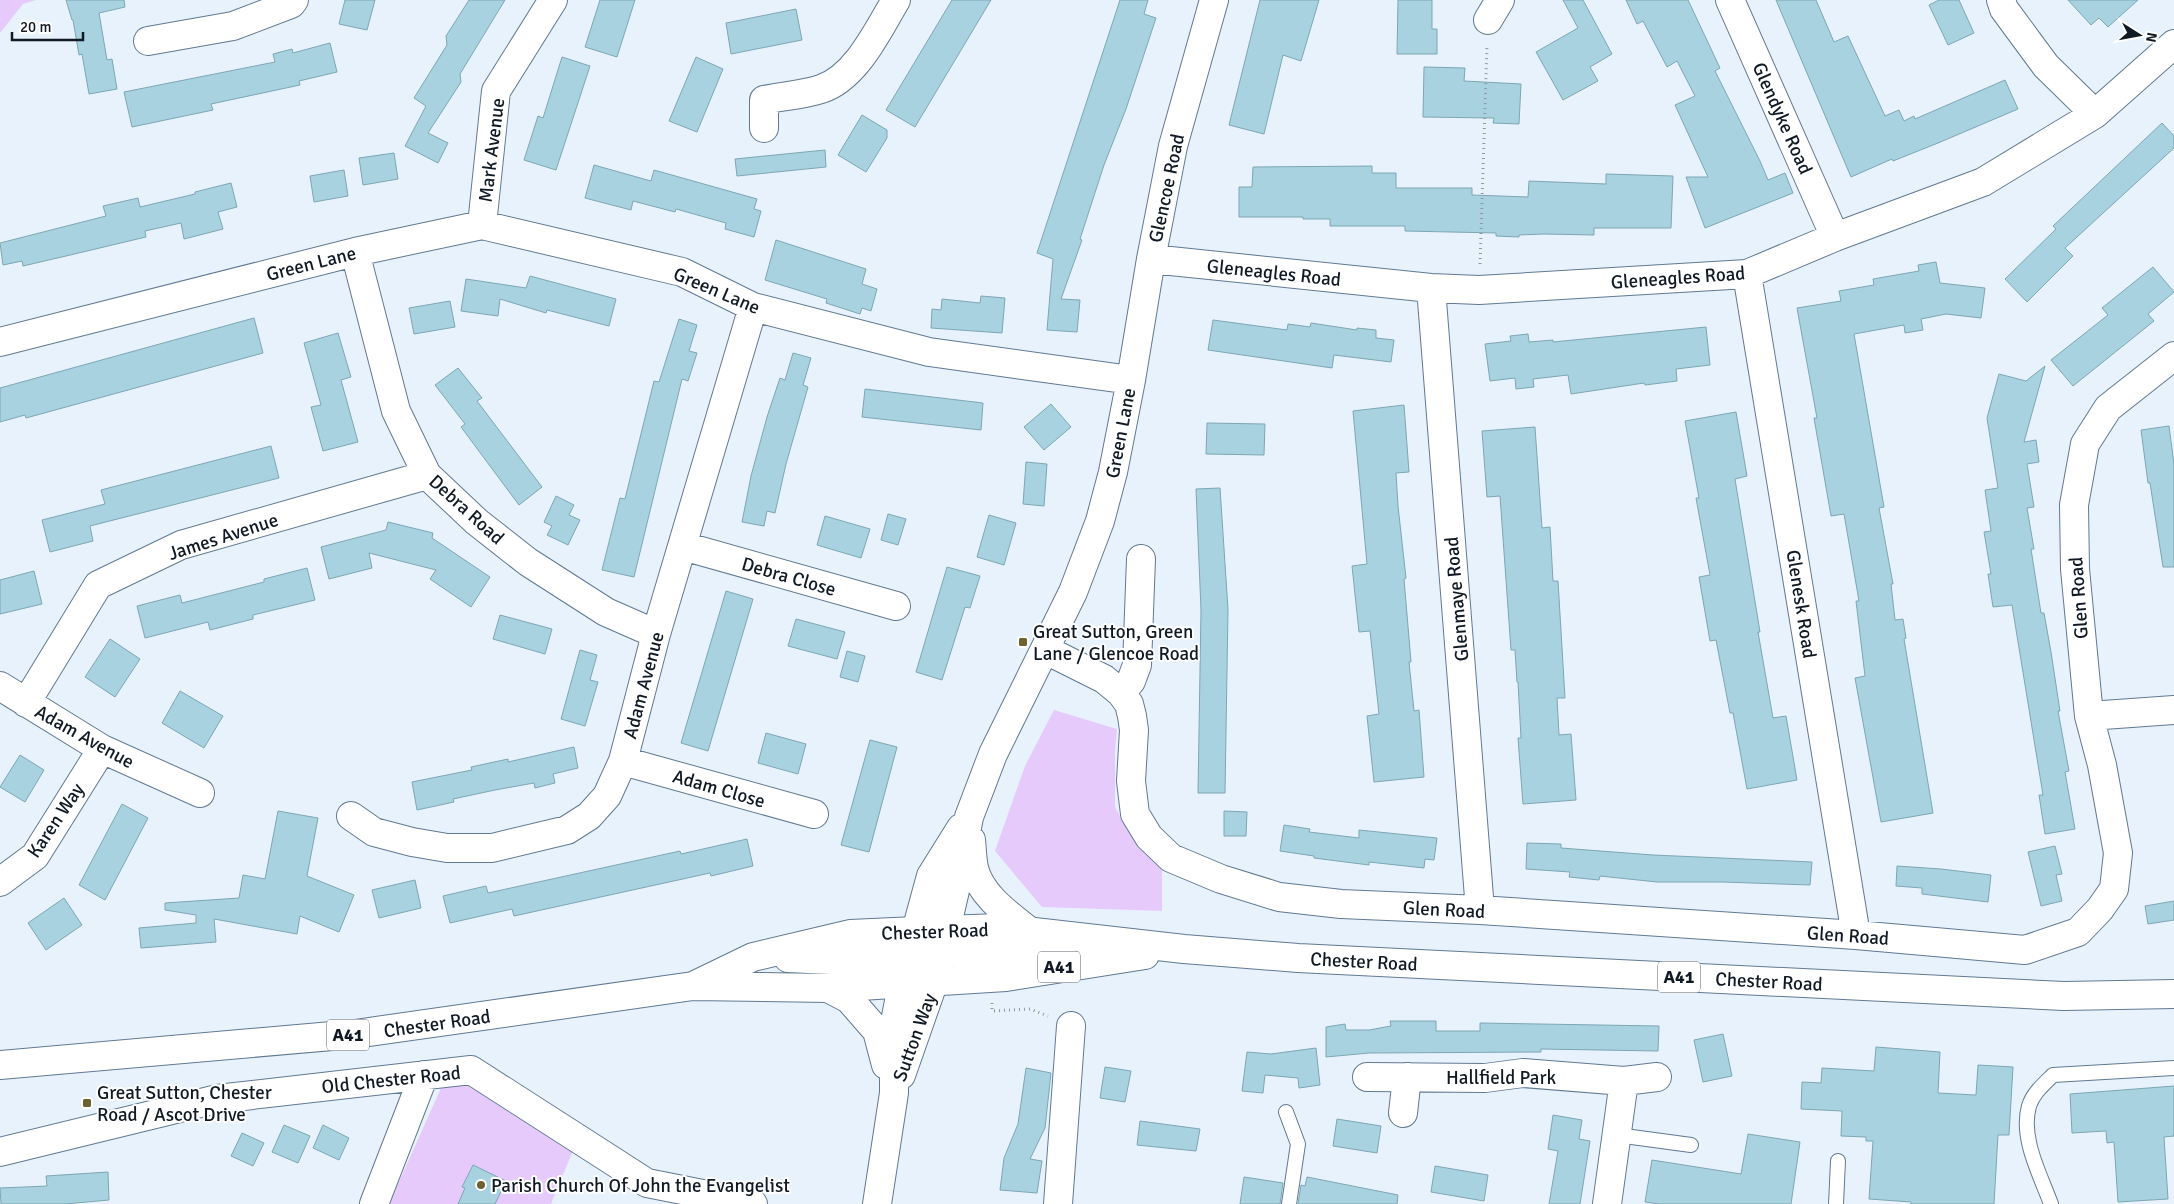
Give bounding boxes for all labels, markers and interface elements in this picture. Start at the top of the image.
scale bar [12,10,84,42]
north arrow [2114,10,2164,60]
text: 20 m [20,18,51,36]
text: N [2142,31,2161,44]
street label: Glendyke Road [1747,59,1817,178]
street label: Mark Avenue [474,96,510,204]
street label: Glencoe Road [1144,132,1190,245]
street label: Green Lane [264,241,359,287]
street label: Gleneagles Road [1206,254,1342,292]
street label: Gleneagles Road [1610,261,1746,295]
street label: Green Lane [670,262,763,320]
street label: Green Lane [1100,386,1142,480]
street label: Debra Road [424,470,509,550]
street label: James Avenue [165,508,281,566]
street label: Glenmaye Road [1440,536,1474,662]
street label: Glenesk Road [1781,548,1821,660]
street label: Debra Close [739,552,839,602]
street label: Glen Road [2064,556,2094,640]
place label: Great Sutton, Green Lane / Glencoe Road [1033,620,1199,666]
street label: Adam Avenue [618,629,670,741]
marker: Great Sutton, Green Lane / Glencoe Road [1017,636,1029,648]
street label: Adam Avenue [31,700,138,774]
street label: Adam Close [670,764,768,814]
street label: Karen Way [22,778,90,863]
street label: Glen Road [1402,896,1486,924]
street label: Chester Road [881,918,989,946]
street label: Glen Road [1806,921,1890,951]
street label: Chester Road [1310,947,1418,977]
road number: A41 [1038,952,1080,982]
road number: A41 [1658,962,1700,992]
street label: Chester Road [1715,967,1823,997]
street label: Sutton Way [888,990,942,1085]
street label: Chester Road [382,1005,492,1043]
road number: A41 [327,1020,369,1050]
street label: Old Chester Road [320,1061,462,1099]
street label: Hallfield Park [1446,1066,1556,1090]
place label: Great Sutton, Chester Road / Ascot Drive [97,1081,272,1127]
marker: Great Sutton, Chester Road / Ascot Drive [81,1097,93,1109]
place label: Parish Church Of John the Evangelist [491,1174,790,1198]
marker: Parish Church Of John the Evangelist [475,1179,487,1191]

